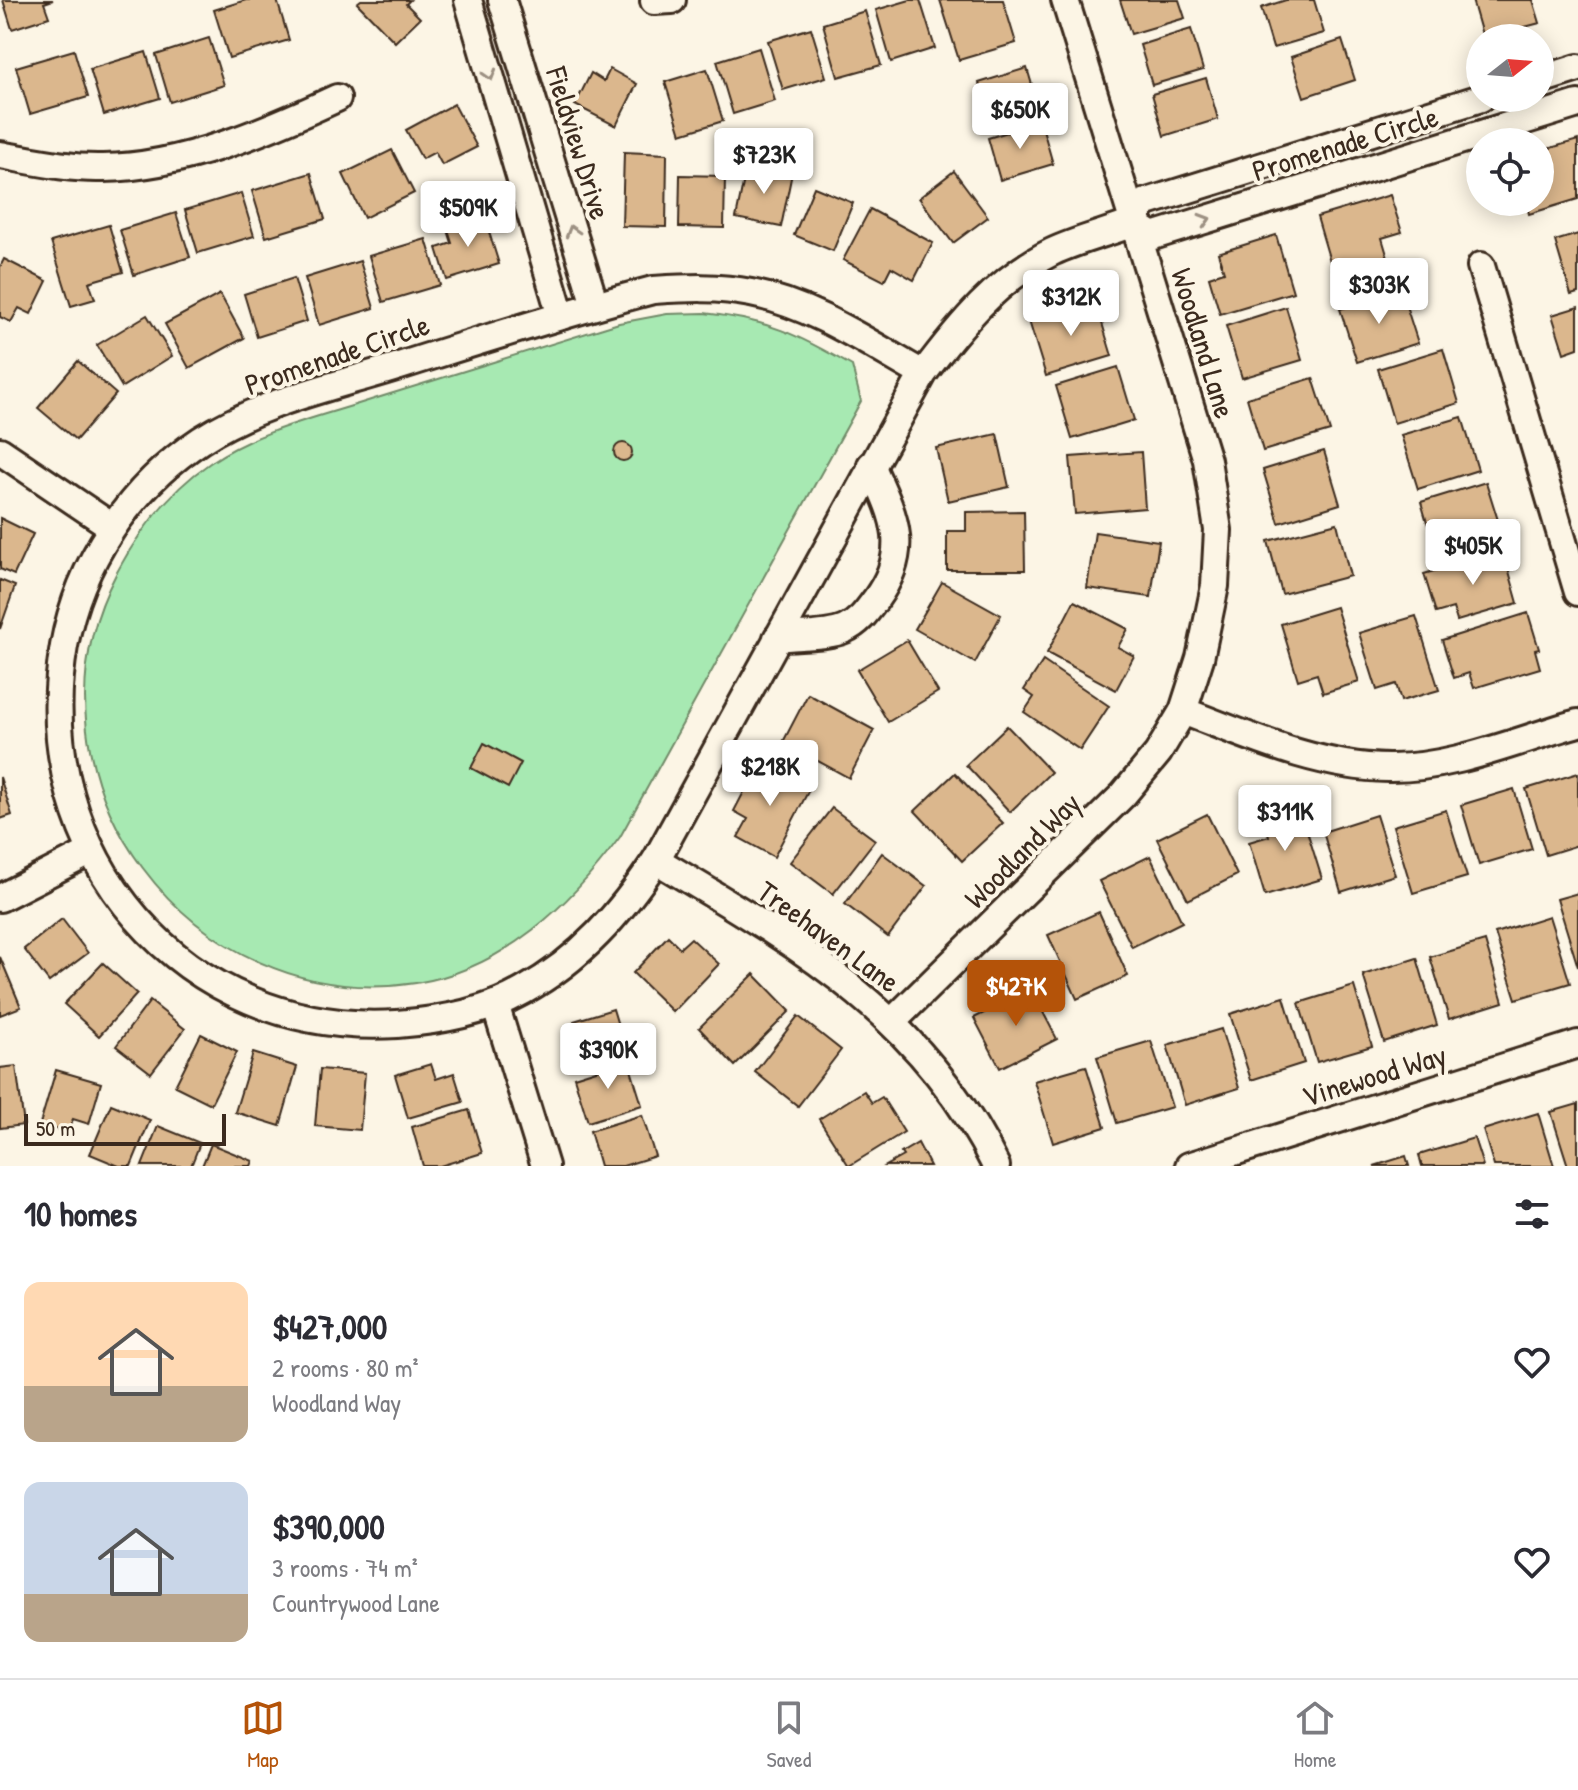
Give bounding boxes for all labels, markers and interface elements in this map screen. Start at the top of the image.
north arrow [1466,24,1554,112]
map controls [1466,24,1554,216]
street label: Fieldview Drive [537,61,621,224]
one-way arrow [481,67,497,81]
pin: $650K [964,83,1076,151]
text: $650K [990,91,1050,126]
street label: Promenade Circle [1247,96,1443,190]
pin: $723K [708,128,820,196]
button: locate [1466,128,1554,216]
text: $723K [732,136,796,171]
pin: $509K [412,181,524,249]
text: $509K [439,189,497,224]
one-way arrow [1197,213,1211,229]
one-way arrow [565,224,581,238]
pin: $303K [1323,258,1435,326]
street label: Woodland Lane [1162,263,1246,423]
text: $303K [1348,266,1410,301]
pin: $312K [1015,270,1127,338]
text: $312K [1041,278,1101,313]
street label: Promenade Circle [239,304,435,404]
pin: $405K [1417,519,1529,587]
text: $405K [1443,527,1503,562]
pin: $218K [714,740,826,808]
text: $218K [740,748,800,783]
street label: Woodland Way [955,783,1089,917]
pin: $311K [1229,785,1341,853]
text: $311K [1256,793,1314,828]
street label: Treehaven Lane [750,871,908,1001]
pin: $427K [960,960,1072,1028]
text: $427K [985,968,1047,1003]
pin: $390K [552,1023,664,1091]
text: $390K [578,1031,638,1066]
street label: Vinewood Way [1297,1034,1451,1116]
scale bar [24,1110,226,1146]
text: 50 m [36,1113,75,1143]
text: 10 homes [24,1191,137,1237]
icon: filters [1510,1192,1554,1236]
text: $427,000 [272,1304,387,1350]
icon: home [88,1314,184,1410]
icon: heart [1510,1340,1554,1384]
text: 2 rooms · 80 m² [272,1350,419,1385]
text: Woodland Way [272,1385,401,1420]
text: $390,000 [272,1504,385,1550]
icon: home [88,1514,184,1610]
icon: heart [1510,1540,1554,1584]
text: 3 rooms · 74 m² [272,1550,418,1585]
text: Countrywood Lane [272,1585,440,1620]
tab: Map [241,1696,285,1774]
tab: Saved [767,1696,811,1774]
tab: Home [1293,1696,1337,1774]

